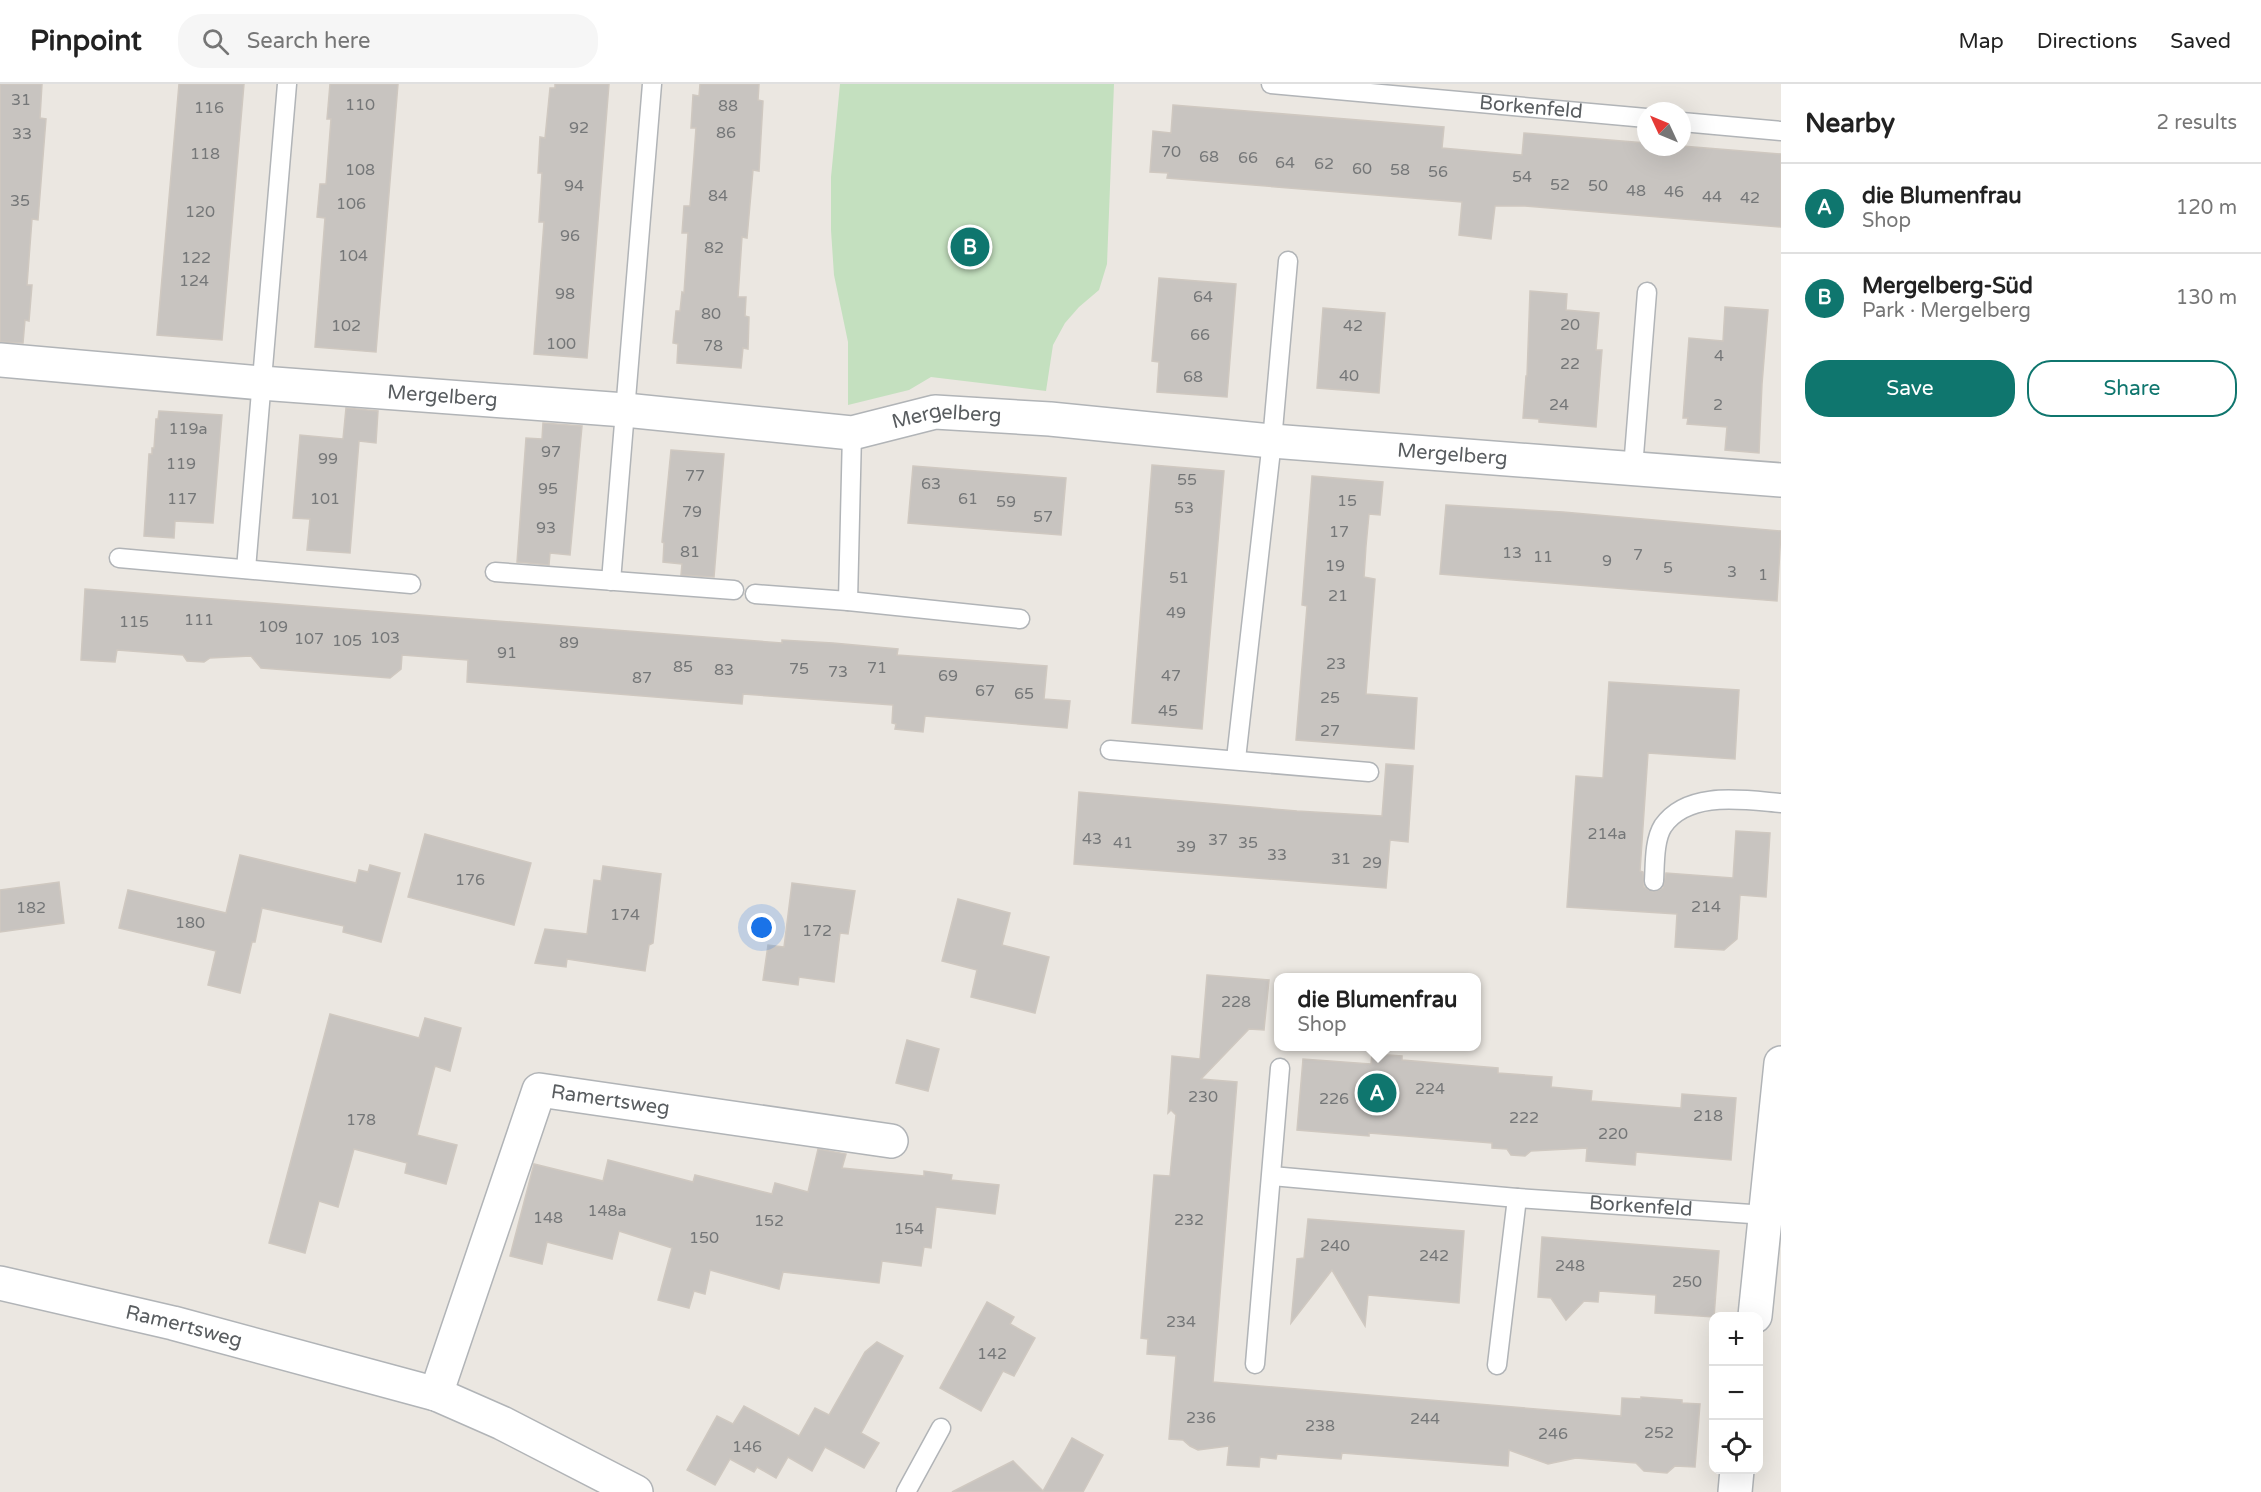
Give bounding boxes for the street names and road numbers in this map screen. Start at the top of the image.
street label: Borkenfeld [1478,91,1584,124]
street label: Mergelberg [386,380,499,413]
street label: Mergelberg [889,399,1002,434]
street label: Mergelberg [1396,439,1508,471]
street label: Ramertsweg [549,1080,671,1121]
street label: Borkenfeld [1588,1191,1693,1222]
street label: Ramertsweg [123,1300,245,1353]

